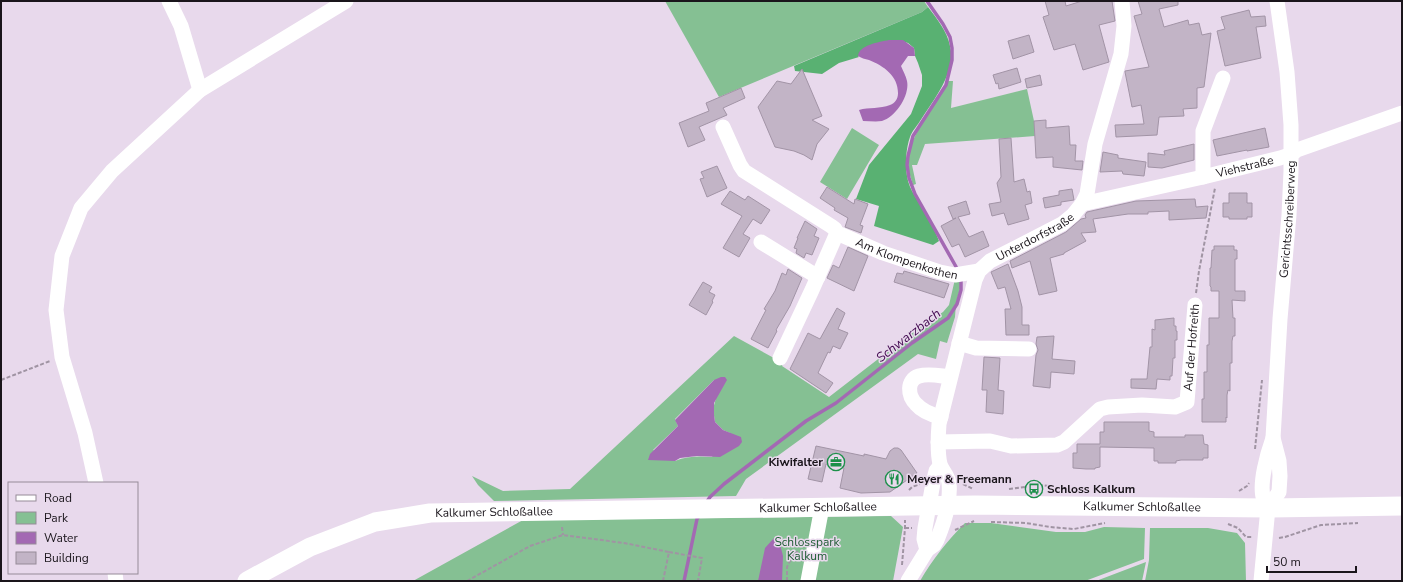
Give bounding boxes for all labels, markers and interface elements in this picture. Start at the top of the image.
street label: Viehstraße [1213,152,1275,182]
street label: Gerichtsschreiberweg [1276,160,1299,278]
street label: Unterdorfstraße [993,209,1077,265]
street label: Am Klompenkothen [853,234,959,283]
street label: Auf der Hofreith [1180,303,1203,392]
water label: Schwarzbach [872,305,945,367]
office icon: Kiwifalter [826,452,846,472]
place label: Kiwifalter [768,454,823,470]
restaurant icon: Meyer & Freemann [884,469,904,489]
place label: Meyer & Freemann [907,471,1012,487]
bus stop icon: Schloss Kalkum [1024,479,1044,499]
place label: Schloss Kalkum [1047,481,1135,497]
legend [8,482,138,574]
text: Road [44,490,72,506]
street label: Kalkumer Schloßallee [759,498,877,516]
street label: Kalkumer Schloßallee [1083,498,1201,515]
street label: Kalkumer Schloßallee [435,503,553,521]
text: Park [44,510,69,526]
text: Water [44,530,78,546]
park label: Schlosspark Kalkum [774,534,841,564]
scale bar [1267,548,1356,574]
text: Building [44,550,89,566]
text: 50 m [1273,554,1301,570]

